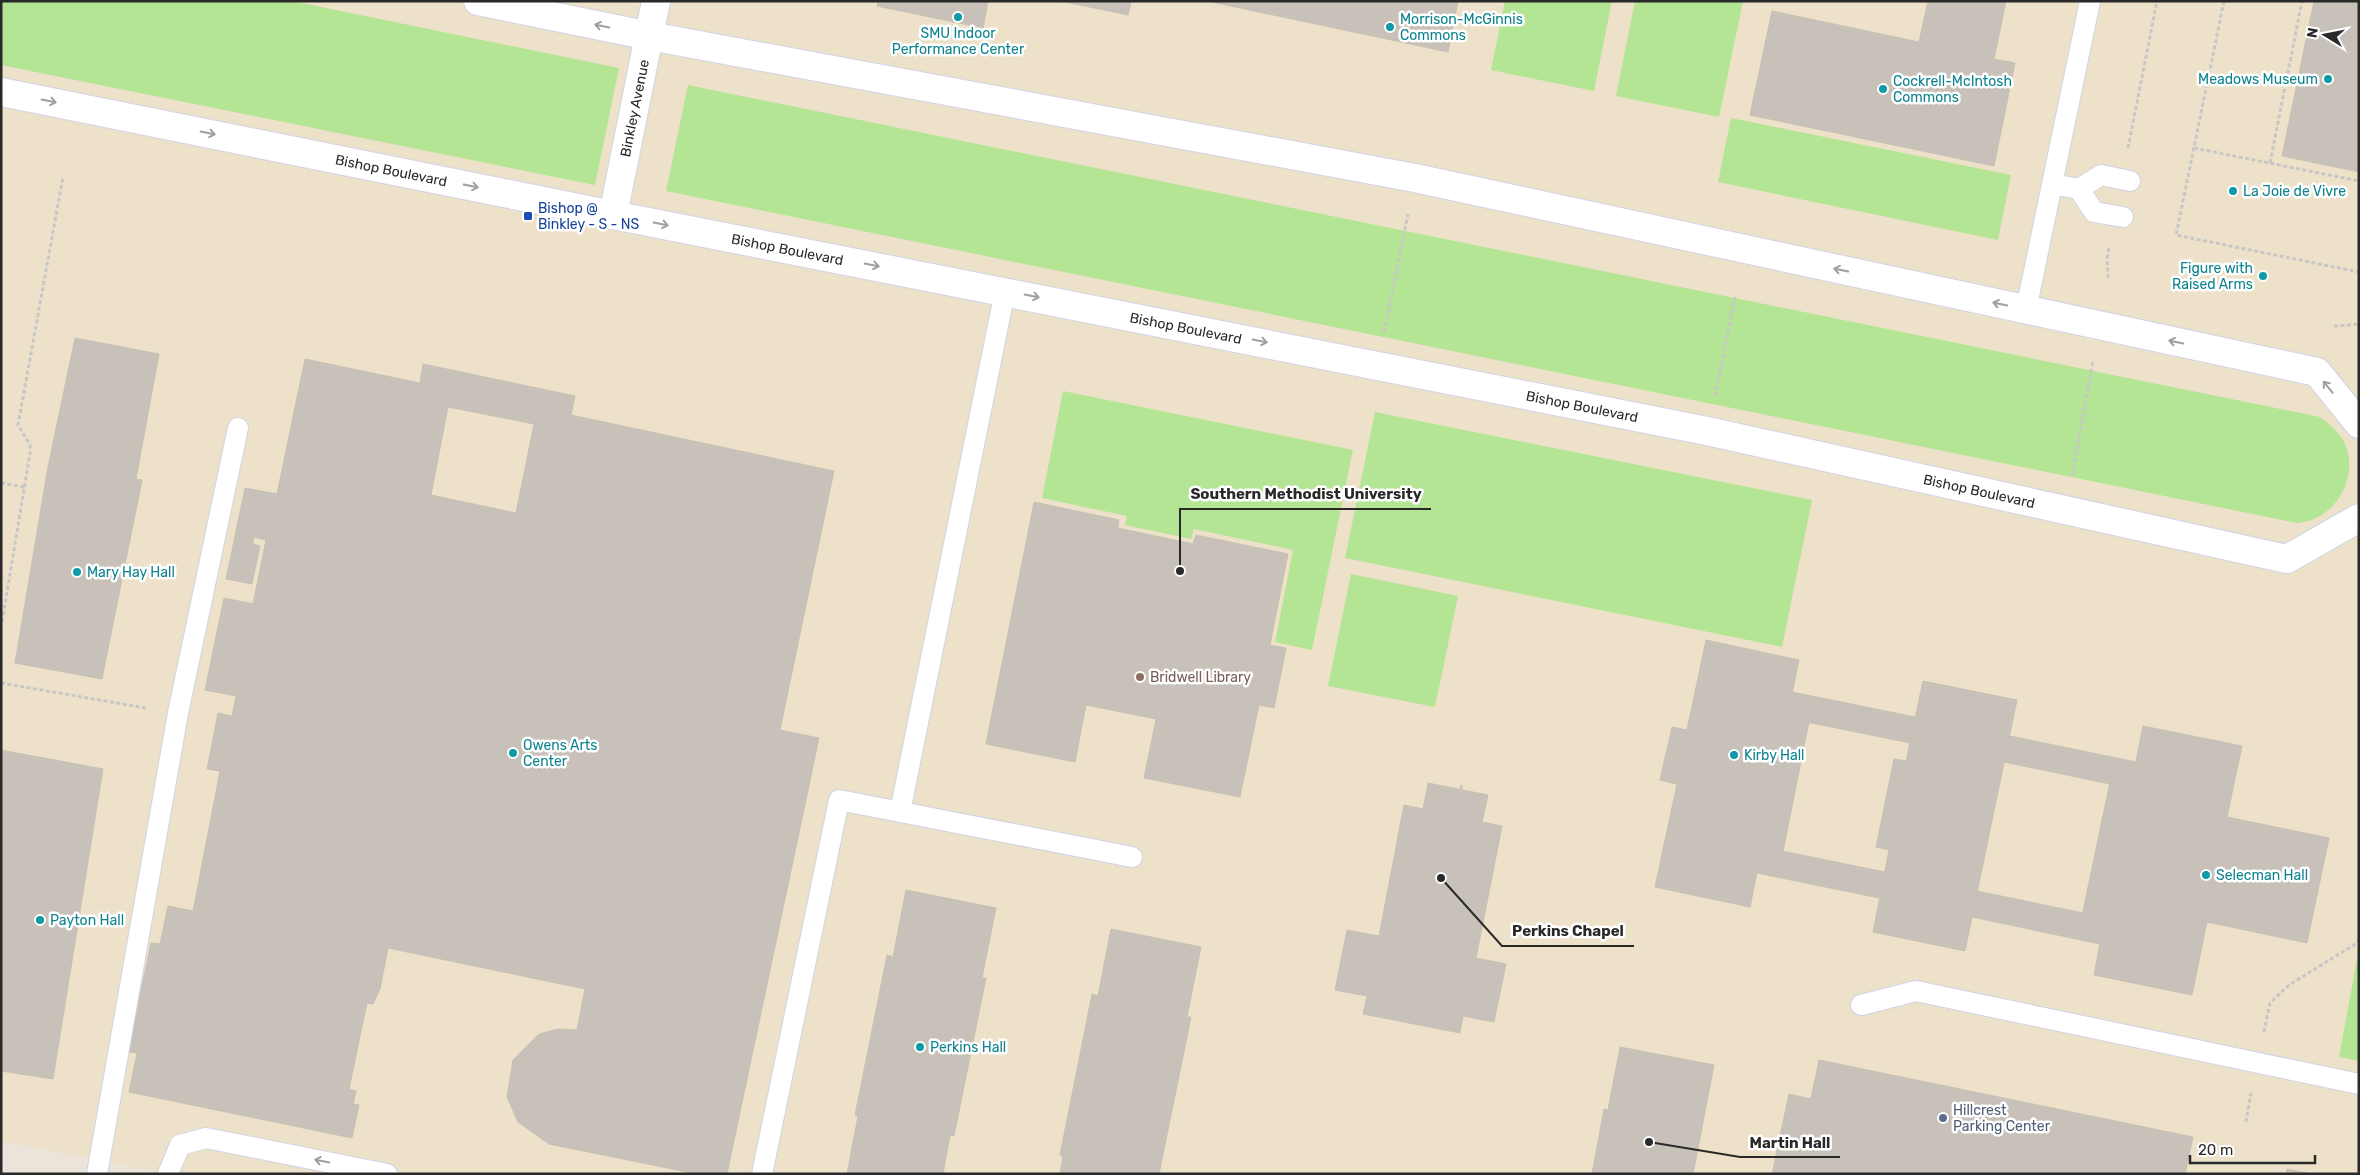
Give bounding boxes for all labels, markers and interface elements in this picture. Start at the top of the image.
north arrow [2300,10,2350,60]
marker: SMU Indoor Performance Center [952,11,964,23]
place label: Morrison-McGinnis Commons [1400,11,1523,44]
one-way arrow [594,21,610,30]
marker: Morrison-McGinnis Commons [1384,21,1396,33]
place label: SMU Indoor Performance Center [892,25,1025,58]
text: N [2303,26,2322,39]
street label: Binkley Avenue [617,58,653,158]
place label: Meadows Museum [2198,71,2318,88]
place label: Cockrell-McIntosh Commons [1893,73,2012,106]
marker: Meadows Museum [2322,73,2334,85]
marker: Cockrell-McIntosh Commons [1877,83,1889,95]
one-way arrow [41,97,57,106]
one-way arrow [200,129,216,139]
street label: Bishop Boulevard [334,151,449,190]
one-way arrow [462,182,478,192]
place label: La Joie de Vivre [2243,183,2346,200]
marker: La Joie de Vivre [2227,185,2239,197]
place label: Bishop @ Binkley - S - NS [538,200,639,233]
marker: Bishop @ Binkley - S - NS [522,210,534,222]
one-way arrow [653,220,669,230]
street label: Bishop Boulevard [730,231,845,269]
place label: Figure with Raised Arms [2172,260,2253,293]
one-way arrow [864,261,880,270]
one-way arrow [1833,265,1849,274]
marker: Figure with Raised Arms [2257,270,2269,282]
one-way arrow [1023,292,1039,301]
one-way arrow [1992,299,2008,308]
street label: Bishop Boulevard [1128,309,1243,348]
one-way arrow [1251,337,1267,347]
one-way arrow [2168,337,2184,346]
one-way arrow [2323,380,2334,393]
street label: Bishop Boulevard [1524,387,1639,426]
street label: Bishop Boulevard [1922,471,2036,512]
callout: Southern Methodist University [1180,479,1431,509]
text: Southern Methodist University [1190,485,1422,503]
place label: Mary Hay Hall [87,564,175,581]
marker: Mary Hay Hall [71,566,83,578]
place label: Bridwell Library [1150,669,1251,686]
marker: Bridwell Library [1134,671,1146,683]
place label: Owens Arts Center [523,737,597,770]
marker: Owens Arts Center [507,747,519,759]
place label: Kirby Hall [1744,747,1805,764]
marker: Kirby Hall [1728,749,1740,761]
place label: Selecman Hall [2216,867,2308,884]
marker: Selecman Hall [2200,869,2212,881]
place label: Payton Hall [50,912,124,929]
marker: Payton Hall [34,914,46,926]
callout: Perkins Chapel [1502,916,1634,946]
text: Perkins Chapel [1512,922,1624,940]
place label: Perkins Hall [930,1039,1006,1056]
marker: Perkins Hall [914,1041,926,1053]
place label: Hillcrest Parking Center [1953,1102,2051,1135]
marker: Hillcrest Parking Center [1937,1112,1949,1124]
callout: Martin Hall [1740,1127,1840,1157]
scale bar [2190,1132,2315,1164]
text: Martin Hall [1750,1134,1830,1152]
text: 20 m [2198,1141,2233,1159]
one-way arrow [315,1156,331,1165]

